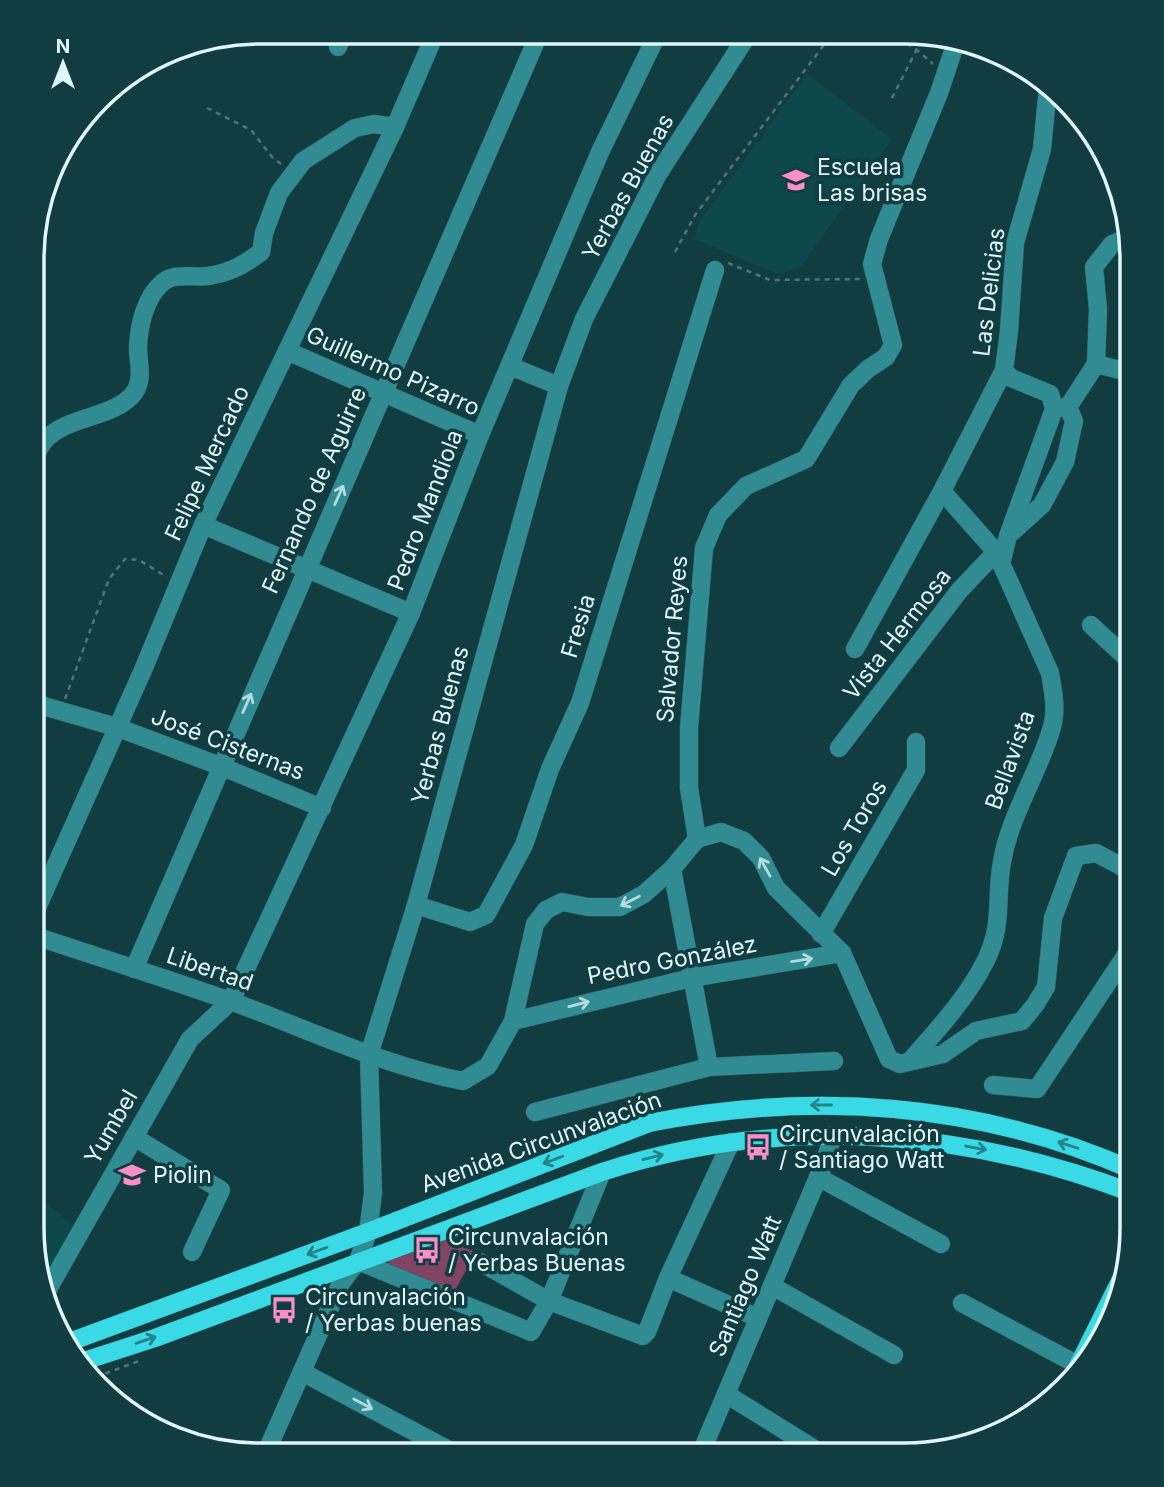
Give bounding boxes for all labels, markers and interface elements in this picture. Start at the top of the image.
north arrow [28,28,98,98]
text: N [56,35,70,58]
street label: Yerbas Buenas [576,109,680,265]
place label: Escuela Las brisas [817,153,927,207]
school or university icon: Escuela Las brisas [781,165,811,195]
street label: Las Delicias [967,226,1011,358]
street label: Guillermo Pizarro [302,320,484,422]
street label: Felipe Mercado [159,381,255,545]
street label: Fernando de Aguirre [256,382,372,598]
street label: Pedro Mandiola [382,426,468,594]
one-way arrow [333,484,346,506]
street label: Salvador Reyes [651,554,693,724]
street label: Vista Hermosa [837,563,957,705]
street label: Fresia [555,591,601,661]
street label: Yerbas Buenas [405,643,475,807]
one-way arrow [242,693,255,714]
street label: José Cisternas [147,702,309,786]
street label: Bellavista [979,707,1041,813]
street label: Los Toros [815,775,893,881]
one-way arrow [758,857,772,877]
one-way arrow [620,895,641,909]
street label: Pedro González [585,930,759,990]
street label: Libertad [163,941,257,997]
one-way arrow [790,953,813,966]
one-way arrow [567,997,590,1010]
street label: Yumbel [78,1085,144,1169]
street label: Avenida Circunvalación [417,1085,665,1199]
one-way arrow [810,1098,833,1112]
place label: Circunvalación / Santiago Watt [779,1120,945,1174]
bus stop icon: Circunvalación / Santiago Watt [743,1132,773,1162]
one-way arrow [1058,1138,1080,1150]
one-way arrow [964,1142,987,1156]
one-way arrow [641,1150,664,1163]
one-way arrow [542,1155,564,1168]
school or university icon: Piolin [117,1160,147,1190]
place label: Piolin [153,1161,212,1189]
street label: Santiago Watt [703,1211,787,1361]
place label: Circunvalación / Yerbas Buenas [448,1223,626,1277]
bus stop icon: Circunvalación / Yerbas Buenas [412,1235,442,1265]
one-way arrow [307,1246,329,1258]
place label: Circunvalación / Yerbas buenas [305,1283,482,1337]
bus stop icon: Circunvalación / Yerbas buenas [269,1295,299,1325]
one-way arrow [134,1333,156,1346]
one-way arrow [352,1397,372,1411]

